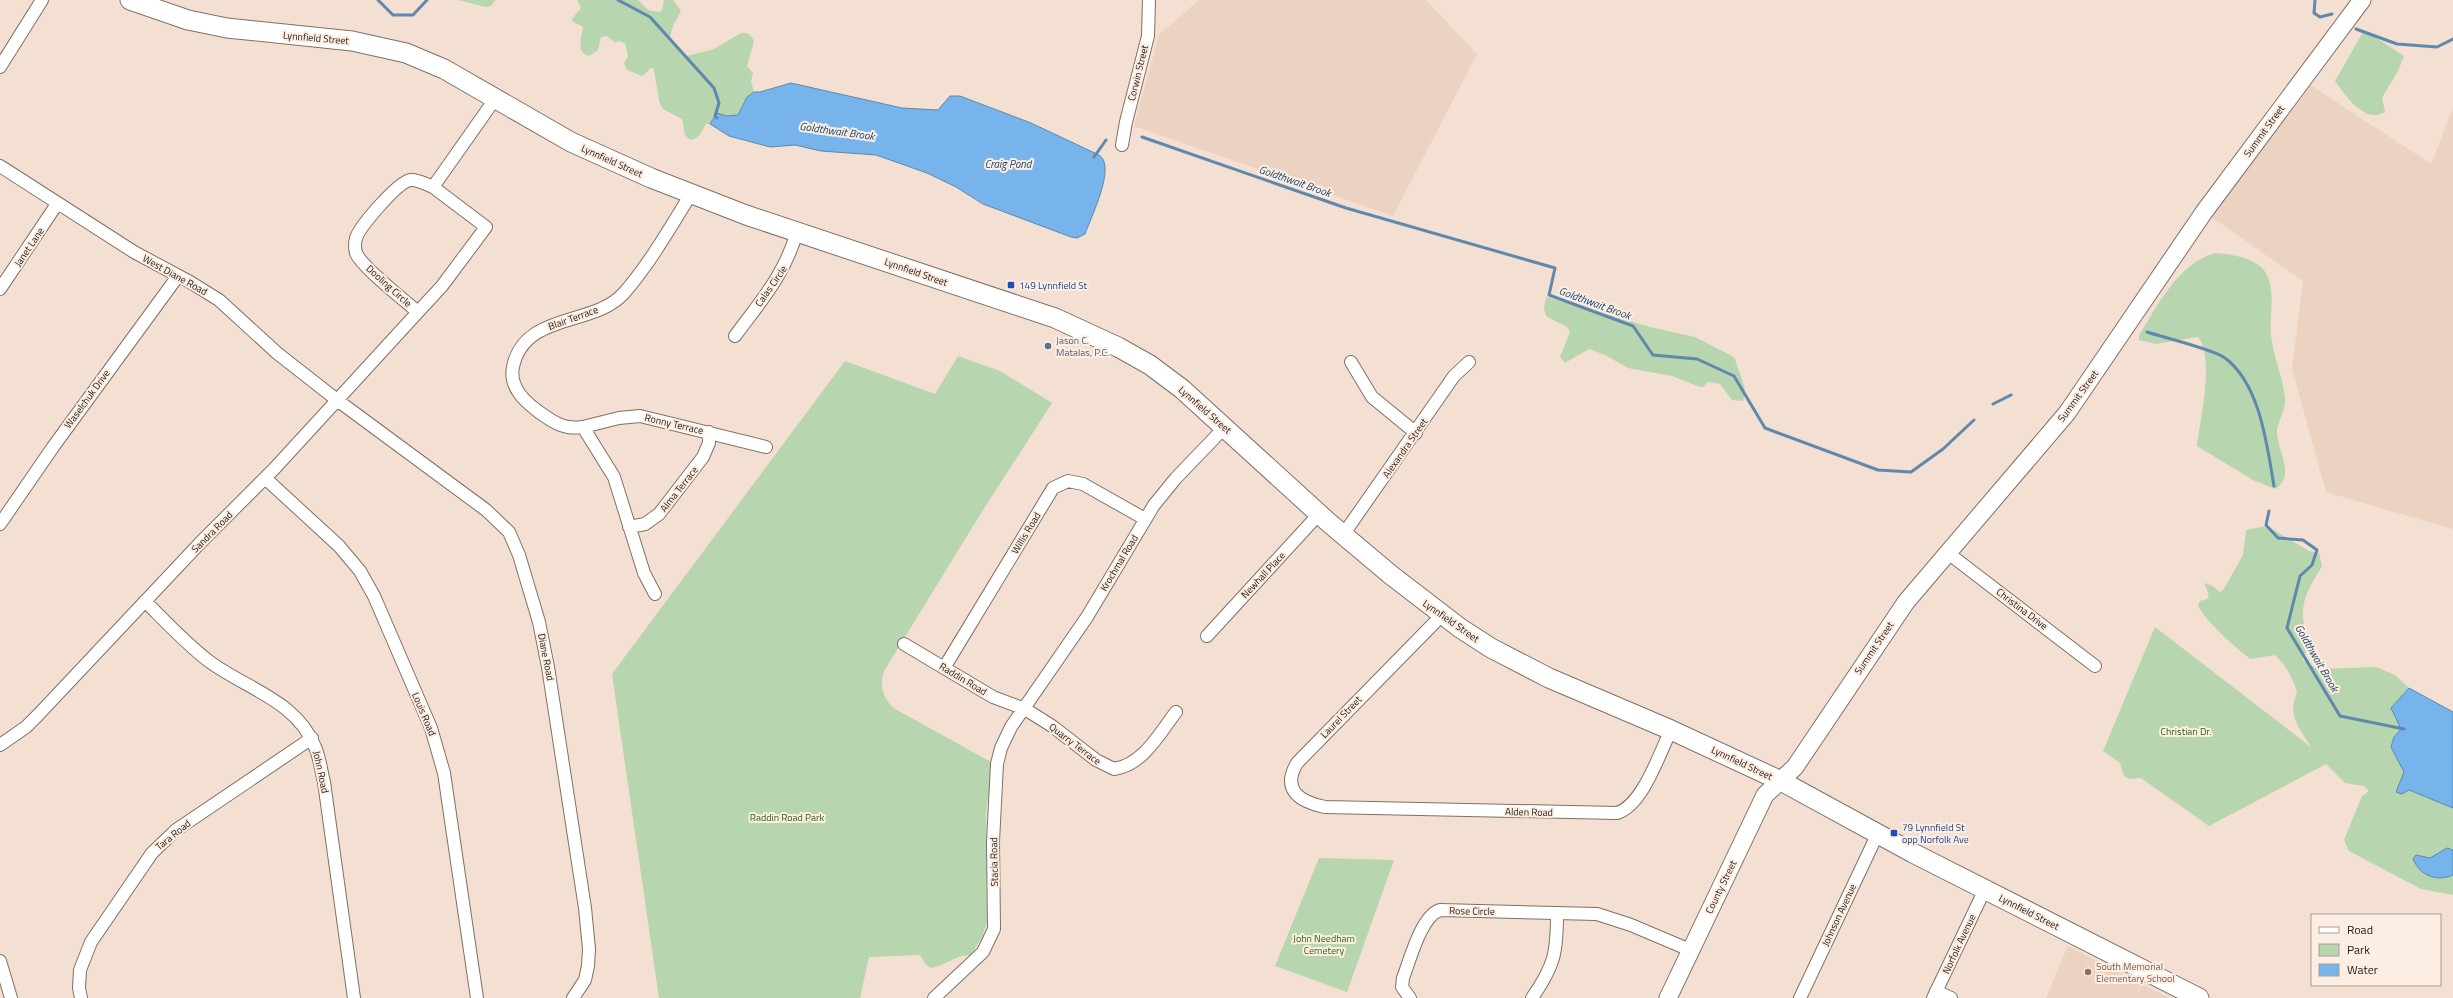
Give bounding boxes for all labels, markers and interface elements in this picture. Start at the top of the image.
street label: Lynnfield Street [282,28,350,48]
street label: Corwin Street [1124,43,1152,103]
street label: Summit Street [2240,101,2288,160]
water label: Goldthwait Brook [798,118,877,144]
street label: Lynnfield Street [579,141,646,181]
water label: Craig Pond [985,156,1033,172]
water label: Goldthwait Brook [1257,161,1334,201]
street label: Janet Lane [10,224,48,270]
street label: West Diane Road [140,251,210,299]
street label: Lynnfield Street [882,254,950,290]
street label: Dooling Circle [363,261,415,311]
street label: Calas Circle [751,262,791,310]
place label: 149 Lynnfield St [1019,278,1088,293]
marker: 149 Lynnfield St [1006,280,1016,290]
water label: Goldthwait Brook [1557,283,1634,324]
street label: Blair Terrace [546,302,600,334]
place label: Jason C. Matalas, P.C. [1056,333,1109,360]
marker: Jason C. Matalas, P.C. [1043,341,1053,351]
street label: Waselchuk Drive [60,366,114,432]
street label: Summit Street [2054,366,2102,425]
street label: Lynnfield Street [1175,383,1235,438]
street label: Ronny Terrace [643,410,705,438]
street label: Alexandra Street [1379,415,1431,481]
street label: Alma Terrace [656,463,702,515]
street label: Sandra Road [188,508,236,556]
street label: Willis Road [1008,509,1044,557]
street label: Krochmal Road [1096,532,1142,594]
street label: Newhall Place [1237,548,1289,602]
street label: Christina Drive [1993,585,2051,633]
street label: Lynnfield Street [1420,596,1483,646]
street label: Summit Street [1851,618,1898,678]
water label: Goldthwait Brook [2291,621,2343,696]
street label: Diane Road [534,632,558,682]
street label: Raddin Road [936,659,990,699]
street label: Louis Road [408,690,440,738]
street label: Laurel Street [1317,692,1365,742]
street label: Quarry Terrace [1046,719,1104,769]
park label: Christian Dr. [2161,724,2211,739]
street label: Lynnfield Street [1709,742,1776,784]
street label: John Road [309,750,333,794]
street label: Alden Road [1505,804,1553,820]
park label: Raddin Road Park [750,810,824,825]
street label: Tara Road [152,816,194,854]
place label: 79 Lynnfield St opp Norfolk Ave [1902,820,1969,847]
marker: 79 Lynnfield St opp Norfolk Ave [1889,828,1899,838]
street label: Stacia Road [986,837,1002,887]
street label: County Street [1702,857,1741,916]
street label: Johnson Avenue [1818,881,1860,949]
street label: Lynnfield Street [1996,890,2062,934]
street label: Rose Circle [1449,903,1495,919]
street label: Norfolk Avenue [1939,912,1979,976]
legend [2311,914,2441,986]
text: Road [2347,920,2373,939]
park label: John Needham Cemetery [1293,931,1355,958]
text: Park [2347,940,2370,959]
place label: South Memorial Elementary School [2096,959,2175,986]
text: Water [2347,960,2378,979]
marker: South Memorial Elementary School [2083,967,2093,977]

